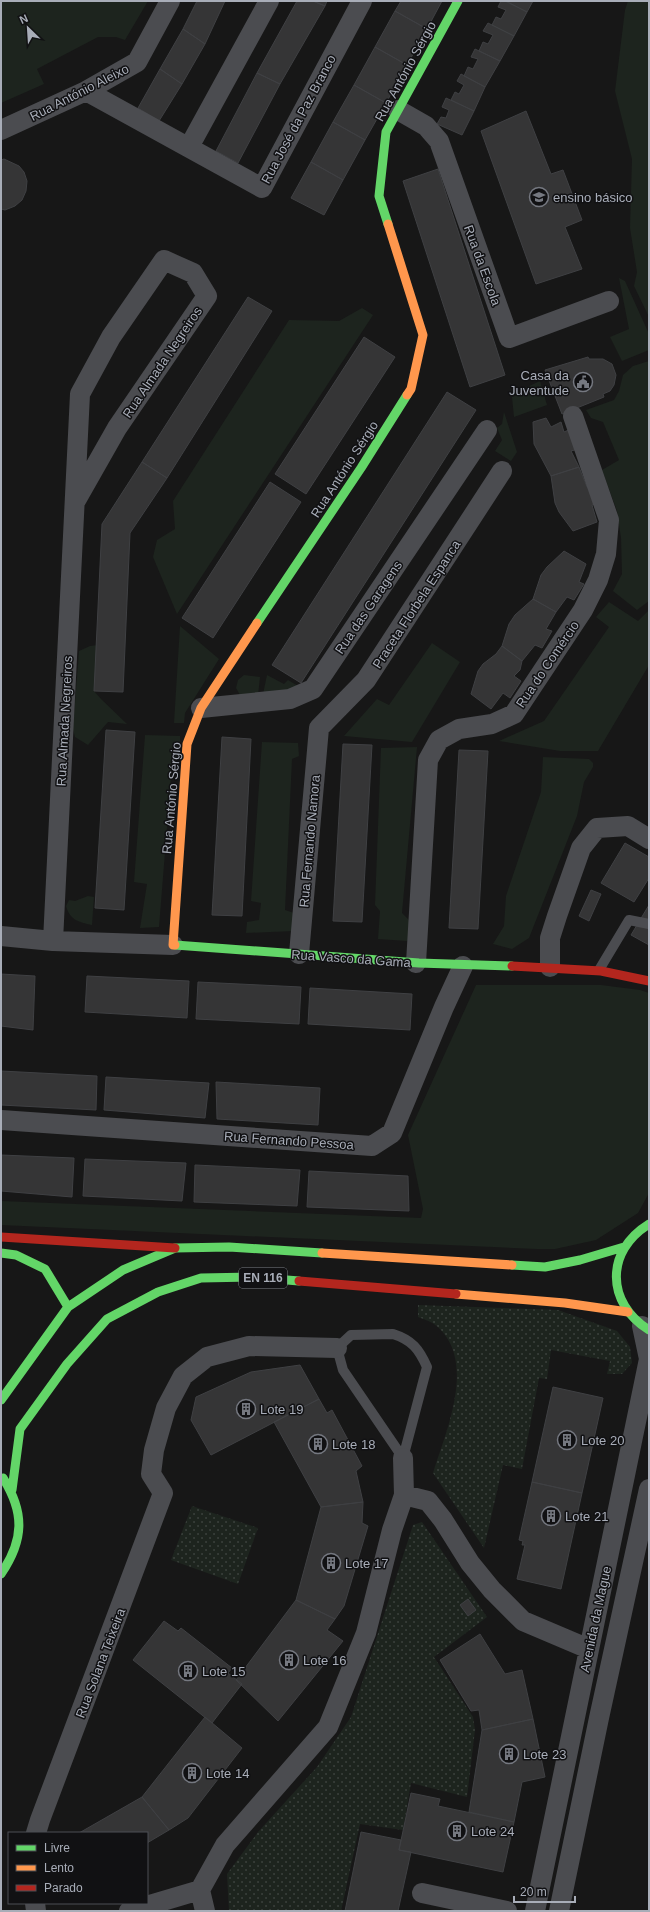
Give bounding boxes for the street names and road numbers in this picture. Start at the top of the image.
street label: Rua António Sérgio [372,19,439,124]
street label: Rua José da Paz Branco [258,52,339,186]
street label: Rua António Aleixo [27,61,131,124]
street label: Rua da Escola [461,223,504,308]
street label: Rua Almada Negreiros [120,303,205,421]
street label: Rua António Sérgio [308,418,381,520]
street label: Praceta Florbela Espanca [369,537,464,671]
street label: Rua das Garagens [332,557,405,657]
street label: Rua do Comércio [513,618,582,710]
street label: Rua Almada Negreiros [54,655,75,787]
street label: Rua António Sérgio [159,742,184,854]
street label: Rua Fernando Namora [296,773,323,908]
street label: Rua Vasco da Gama [291,947,412,970]
street label: Rua Fernando Pessoa [224,1128,355,1153]
road number: EN 116 [239,1268,287,1288]
street label: Avenida da Mague [577,1565,614,1674]
street label: Rua Solana Teixeira [73,1606,129,1720]

